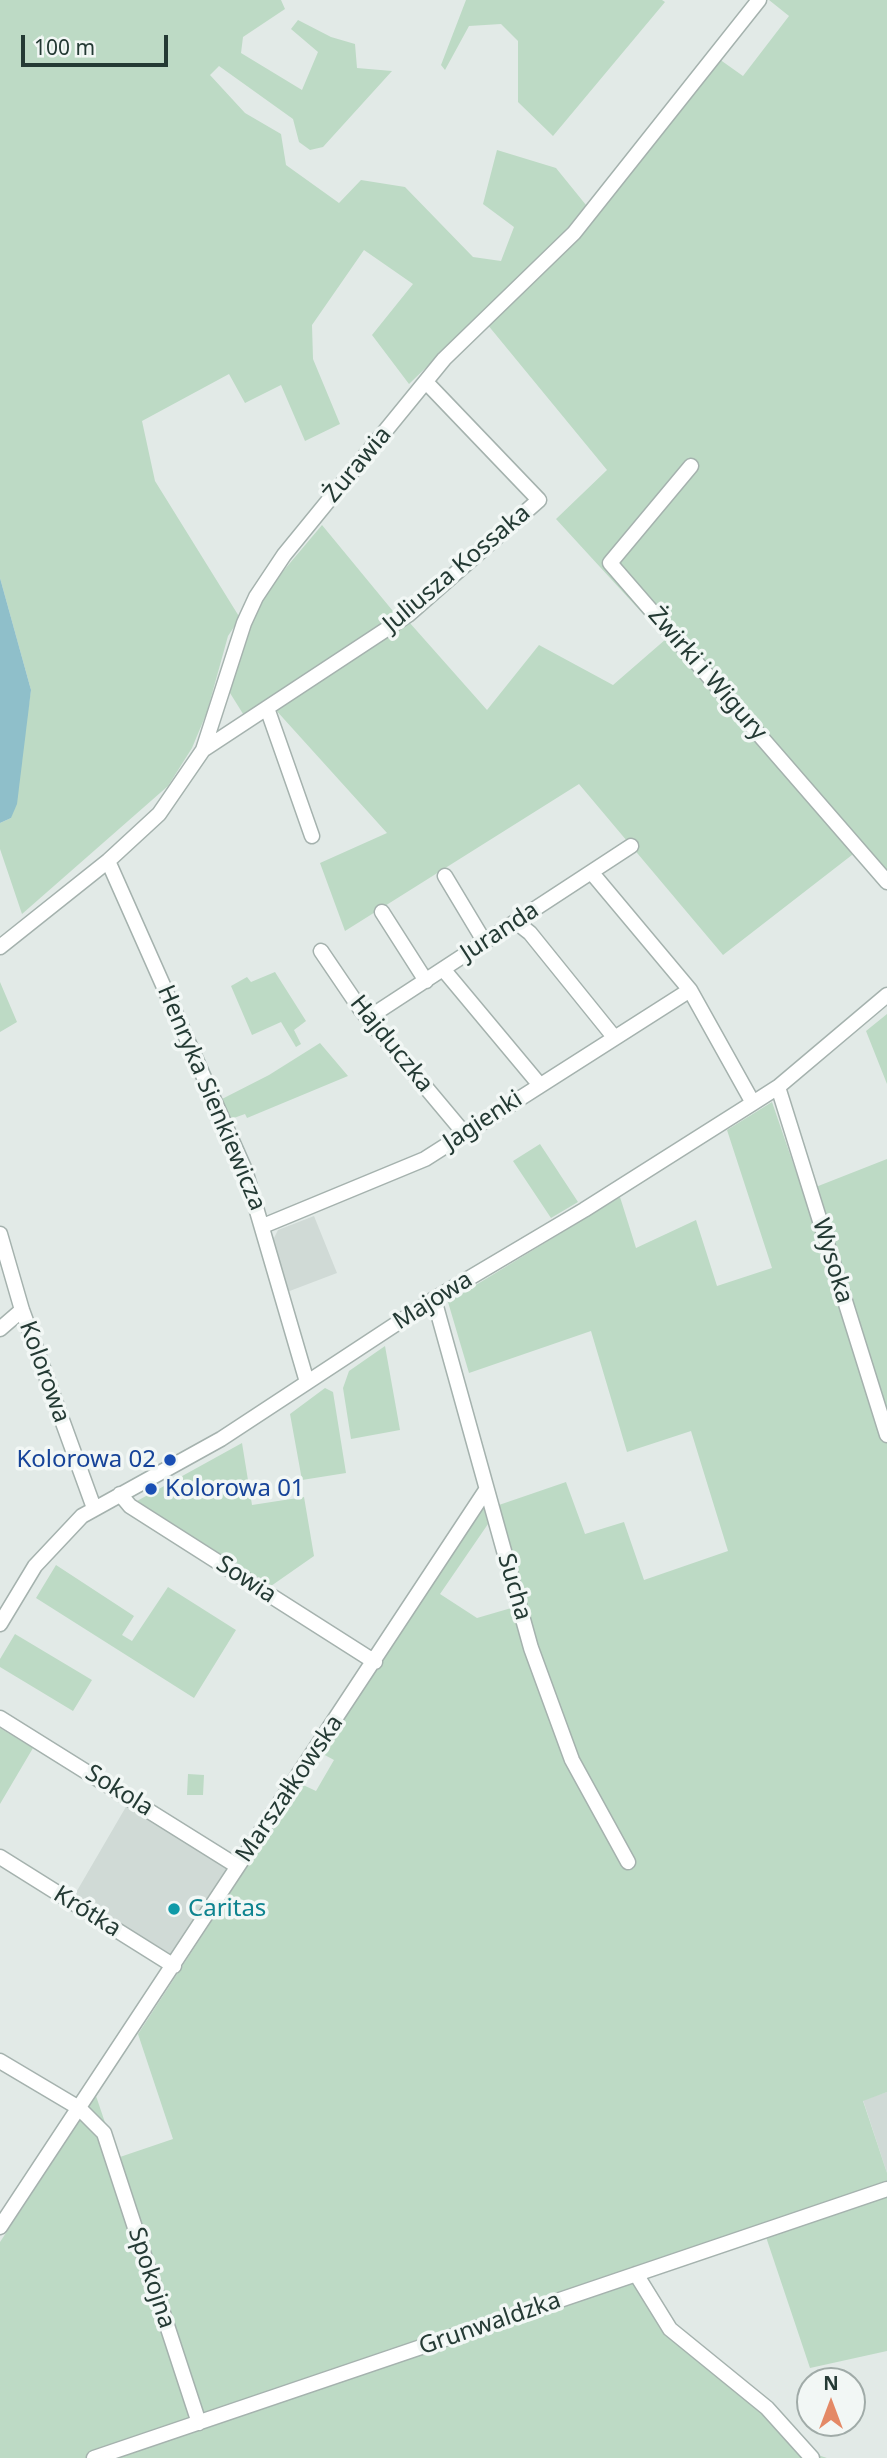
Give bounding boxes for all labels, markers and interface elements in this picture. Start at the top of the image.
scale bar [24,21,172,65]
text: 100 m [34,33,95,61]
street label: Żurawia [318,421,398,509]
street label: Juliusza Kossaka [378,499,536,639]
street label: Żwirki i Wigury [641,602,773,746]
street label: Juranda [456,896,544,968]
street label: Henryka Sienkiewicza [150,981,272,1215]
street label: Hajduczka [343,990,439,1098]
street label: Jagienki [438,1085,528,1157]
street label: Wysoka [806,1215,858,1307]
street label: Majowa [388,1266,478,1336]
street label: Kolorowa [12,1317,76,1427]
place label: Kolorowa 02 [16,1446,156,1474]
marker: Kolorowa 02 [162,1452,178,1468]
place label: Kolorowa 01 [165,1475,305,1503]
marker: Kolorowa 01 [143,1481,159,1497]
street label: Sowia [211,1550,281,1610]
street label: Sucha [491,1550,537,1624]
street label: Marszałkowska [230,1710,350,1868]
street label: Sokola [80,1759,158,1823]
street label: Krótka [48,1880,126,1944]
place label: Caritas [188,1895,266,1923]
marker: Caritas [166,1901,182,1917]
street label: Spokojna [121,2224,181,2332]
street label: Grunwaldzka [415,2286,565,2362]
north arrow [796,2367,866,2437]
text: N [823,2370,839,2396]

